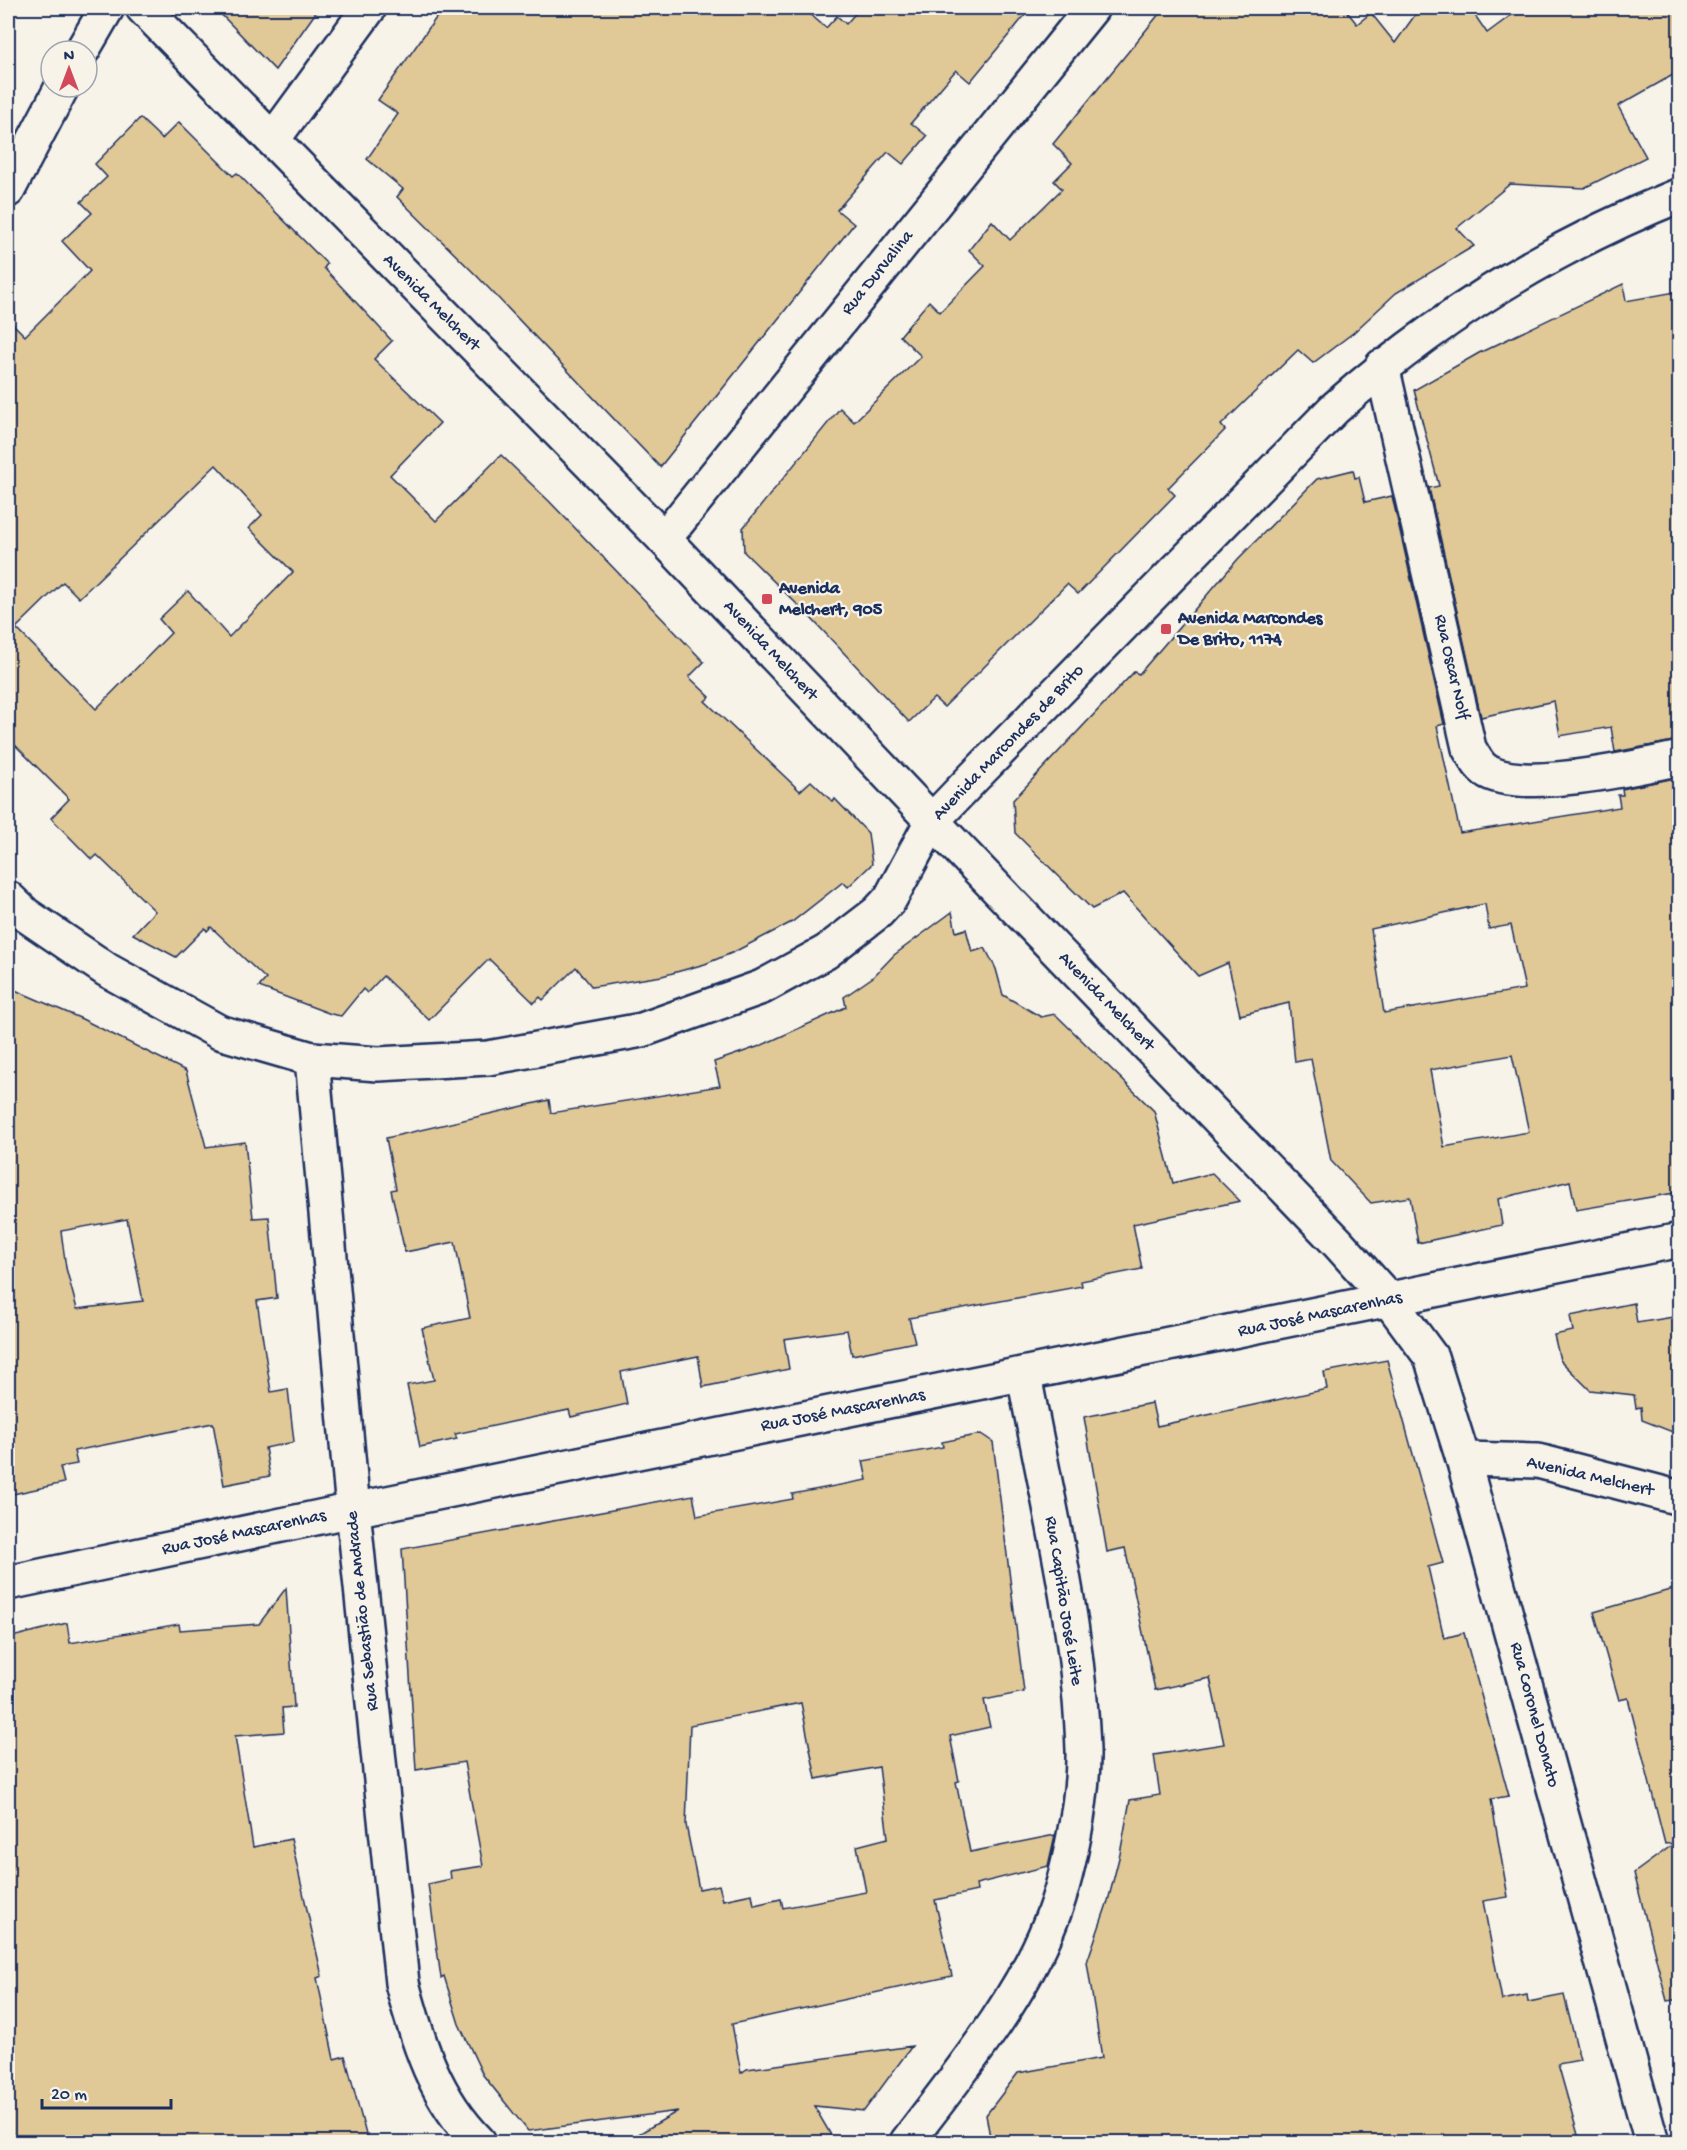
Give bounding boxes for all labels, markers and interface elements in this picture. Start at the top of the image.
north arrow [39,39,99,99]
text: N [64,48,75,67]
street label: Rua Durvalina [837,226,919,320]
street label: Avenida Melchert [378,250,485,357]
place label: Avenida Melchert, 905 [778,579,883,621]
marker: Avenida Melchert, 905 [760,592,774,606]
street label: Avenida Melchert [718,596,823,707]
place label: Avenida Marcondes De Brito, 1174 [1176,609,1324,651]
street label: Rua Oscar Nolf [1429,613,1474,723]
marker: Avenida Marcondes De Brito, 1174 [1159,622,1173,636]
street label: Avenida Marcondes de Brito [929,661,1089,825]
street label: Avenida Melchert [1053,948,1160,1057]
street label: Rua José Mascarenhas [1236,1287,1405,1343]
street label: Rua José Mascarenhas [759,1385,928,1437]
street label: Avenida Melchert [1524,1452,1657,1502]
street label: Rua José Mascarenhas [160,1505,329,1561]
street label: Rua Sebastião de Andrade [342,1509,384,1712]
street label: Rua Capitão José Leite [1039,1515,1087,1688]
street label: Rua Coronel Donato [1505,1640,1563,1790]
scale bar [42,2072,171,2110]
text: 20 m [51,2085,87,2106]

